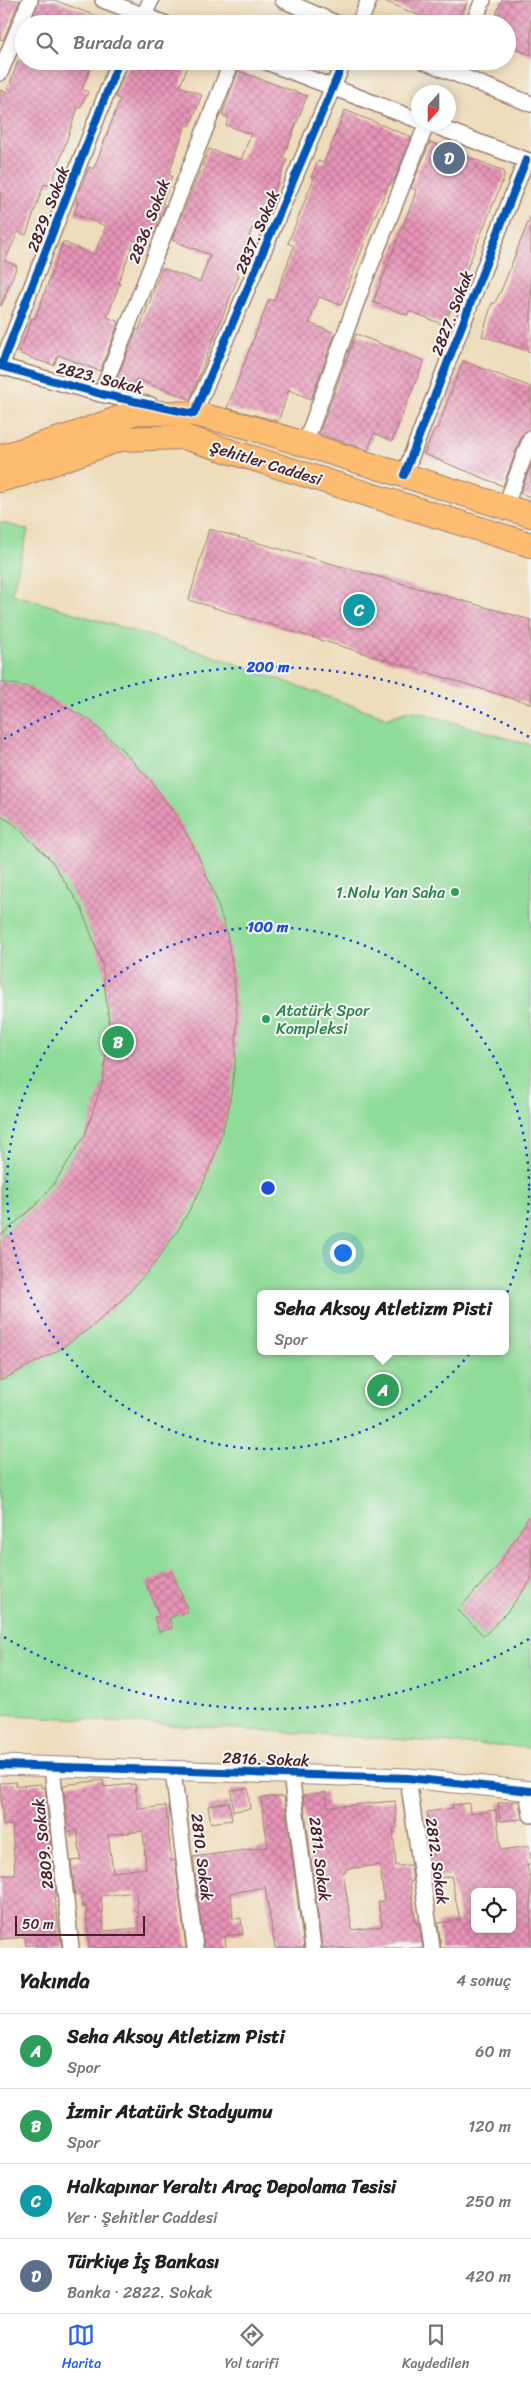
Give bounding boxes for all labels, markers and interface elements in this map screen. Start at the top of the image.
search box [15,15,516,70]
text: Burada ara [73,26,164,59]
icon: search [33,29,61,57]
north arrow [411,85,456,130]
pin: D [433,139,465,177]
street label: 2829. Sokak [18,161,78,256]
street label: 2836. Sokak [120,174,179,268]
street label: 2837. Sokak [226,185,288,279]
street label: 2827. Sokak [422,266,482,360]
street label: 2823. Sokak [53,353,147,403]
street label: Şehitler Caddesi [206,432,326,494]
pin: C [343,591,375,629]
text: 200 m [245,654,290,680]
place label: 1.Nolu Yan Saha [336,878,446,907]
marker: 1.Nolu Yan Saha [449,886,461,898]
text: 100 m [248,914,289,940]
place label: Atatürk Spor Kompleksi [275,996,371,1043]
marker: Atatürk Spor Kompleksi [260,1013,272,1025]
pin: B [102,1023,134,1061]
centre of rings [259,1179,277,1197]
your location [330,1240,356,1266]
popup [257,1290,509,1355]
text: Seha Aksoy Atletizm Pisti [274,1292,492,1325]
text: Spor [274,1325,307,1354]
pin: A [367,1371,399,1409]
street label: 2816. Sokak [222,1743,310,1775]
street label: 2809. Sokak [24,1797,62,1891]
street label: 2810. Sokak [182,1812,222,1903]
street label: 2811. Sokak [300,1815,340,1903]
street label: 2812. Sokak [417,1816,457,1907]
map controls [471,1888,516,1933]
button: locate [471,1888,516,1933]
text: 50 m [22,1912,54,1937]
scale bar [15,1913,145,1936]
text: Yakında [20,1962,90,2000]
text: 4 sonuç [456,1966,511,1995]
text: Seha Aksoy Atletizm Pisti [67,2020,285,2053]
text: A [31,2037,41,2066]
text: 60 m [475,2037,511,2066]
text: Spor [67,2053,100,2082]
text: İzmir Atatürk Stadyumu [67,2095,272,2128]
text: B [31,2112,41,2141]
text: 120 m [468,2112,511,2141]
text: Spor [67,2128,100,2157]
text: Halkapınar Yeraltı Araç Depolama Tesisi [67,2170,396,2203]
text: C [31,2187,41,2216]
text: 250 m [465,2187,511,2216]
text: Yer · Şehitler Caddesi [67,2203,217,2232]
text: Türkiye İş Bankası [67,2245,219,2278]
text: D [31,2262,41,2291]
text: 420 m [465,2262,511,2291]
text: Banka · 2822. Sokak [67,2278,212,2307]
tab: Harita [62,2321,101,2376]
tab: Yol tarifi [225,2321,279,2376]
tab: Kaydedilen [402,2321,469,2376]

